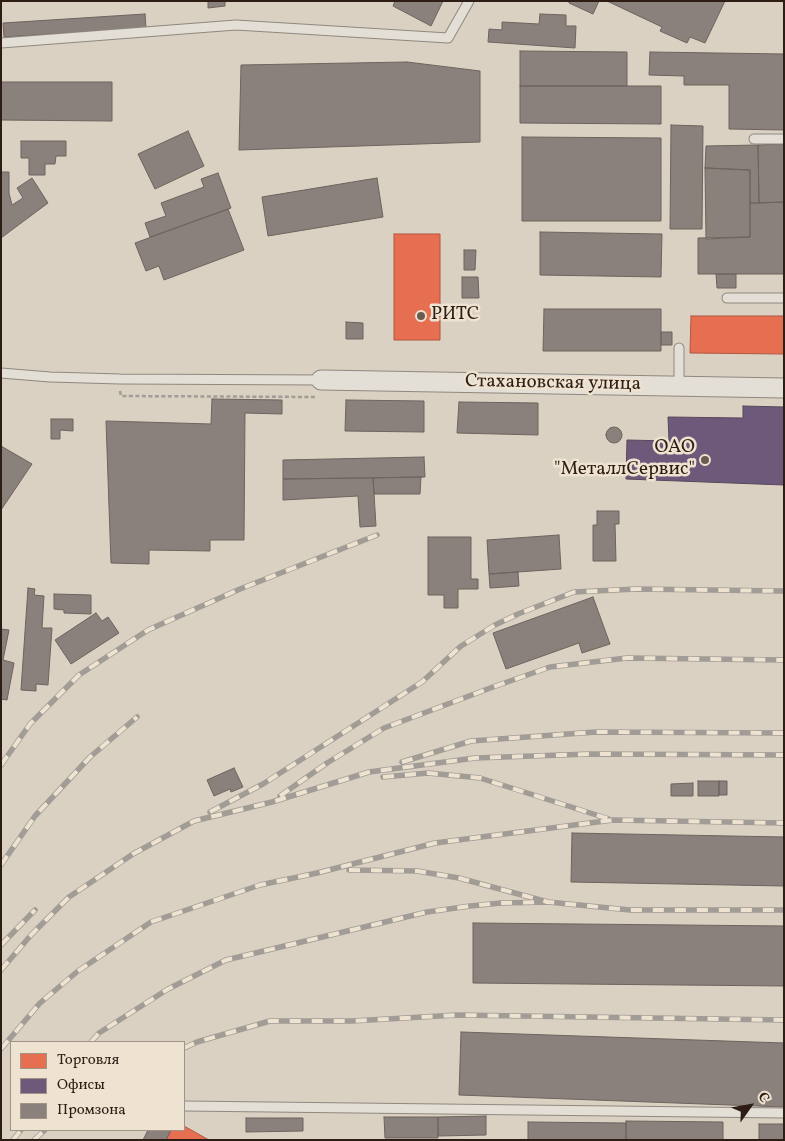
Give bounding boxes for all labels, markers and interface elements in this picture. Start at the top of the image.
place label: РИТС [431,305,479,327]
marker: РИТС [415,310,427,322]
street label: Стахановская улица [465,371,641,397]
place label: ОАО "МеталлСервис" [554,438,695,482]
marker: ОАО "МеталлСервис" [699,454,711,466]
legend [10,1041,185,1131]
text: Торговля [57,1050,119,1071]
text: Офисы [57,1075,105,1096]
north arrow [725,1081,775,1131]
text: С [753,1089,774,1107]
text: Промзона [57,1100,126,1121]

